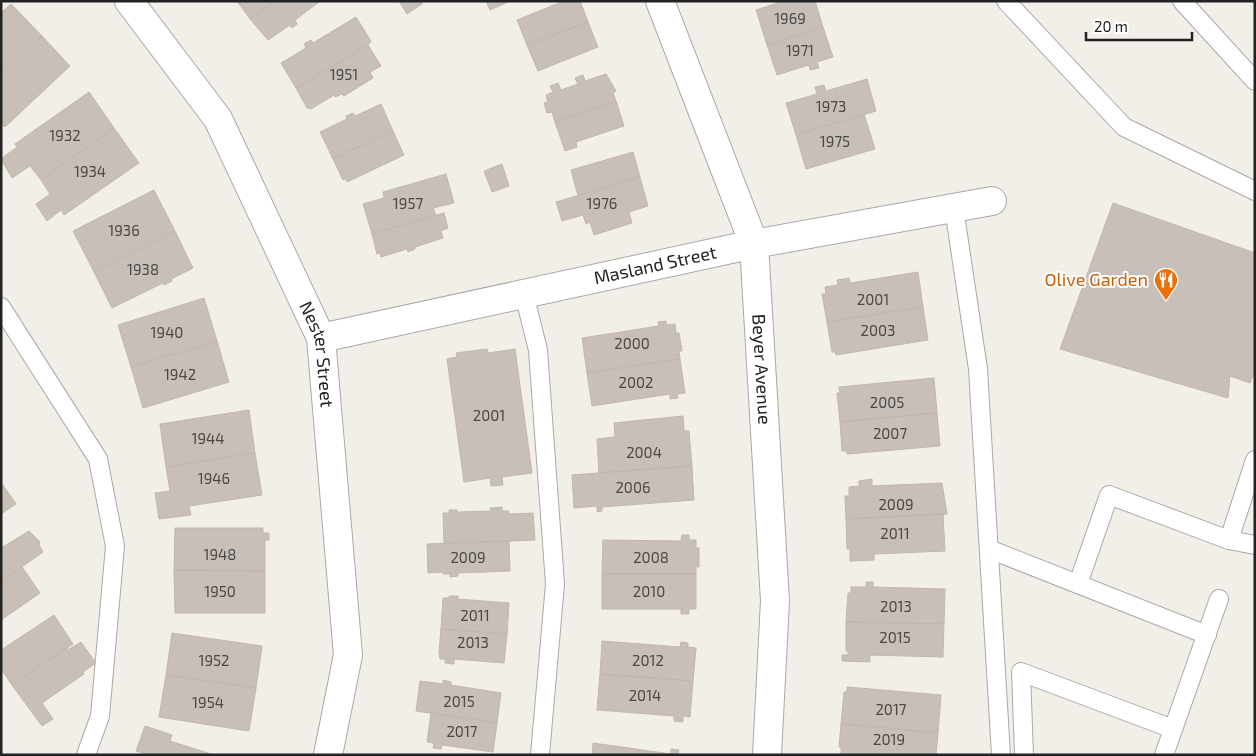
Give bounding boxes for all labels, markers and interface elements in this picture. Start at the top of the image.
house number: 1969 [774,9,806,27]
scale bar [1086,10,1192,42]
text: 20 m [1094,17,1128,35]
house number: 1971 [786,41,814,59]
house number: 1951 [330,65,358,83]
house number: 1973 [816,97,846,115]
house number: 1932 [49,126,81,144]
house number: 1975 [820,132,850,150]
house number: 1934 [74,162,106,180]
house number: 1957 [393,194,423,212]
house number: 1976 [587,194,617,212]
house number: 1936 [108,221,140,239]
street label: Masland Street [592,240,719,288]
house number: 1938 [127,260,159,278]
restaurant icon: Olive Garden [1153,267,1179,301]
place label: Olive Garden [1044,268,1148,290]
house number: 2001 [857,290,889,308]
street label: Nester Street [295,297,339,408]
street label: Beyer Avenue [748,313,777,425]
house number: 2003 [861,321,895,339]
house number: 1940 [151,323,183,341]
house number: 2000 [614,334,650,352]
house number: 1942 [164,365,196,383]
house number: 2002 [619,373,653,391]
house number: 2005 [870,393,904,411]
house number: 2001 [473,406,505,424]
house number: 2007 [873,424,907,442]
house number: 1944 [191,429,225,447]
house number: 2004 [626,443,662,461]
house number: 1946 [198,469,230,487]
house number: 2006 [615,478,651,496]
house number: 2009 [878,495,914,513]
house number: 2011 [880,524,910,542]
house number: 1948 [204,545,236,563]
house number: 2009 [450,548,486,566]
house number: 2008 [633,548,669,566]
house number: 1950 [204,582,236,600]
house number: 2010 [633,582,665,600]
house number: 2013 [880,597,912,615]
house number: 2011 [460,606,490,624]
house number: 2015 [879,628,911,646]
house number: 2013 [457,633,489,651]
house number: 1952 [198,651,230,669]
house number: 2012 [632,651,664,669]
house number: 2014 [629,686,661,704]
house number: 2015 [443,692,475,710]
house number: 1954 [192,693,224,711]
house number: 2017 [875,700,907,718]
house number: 2017 [446,722,478,740]
house number: 2019 [873,730,905,748]

